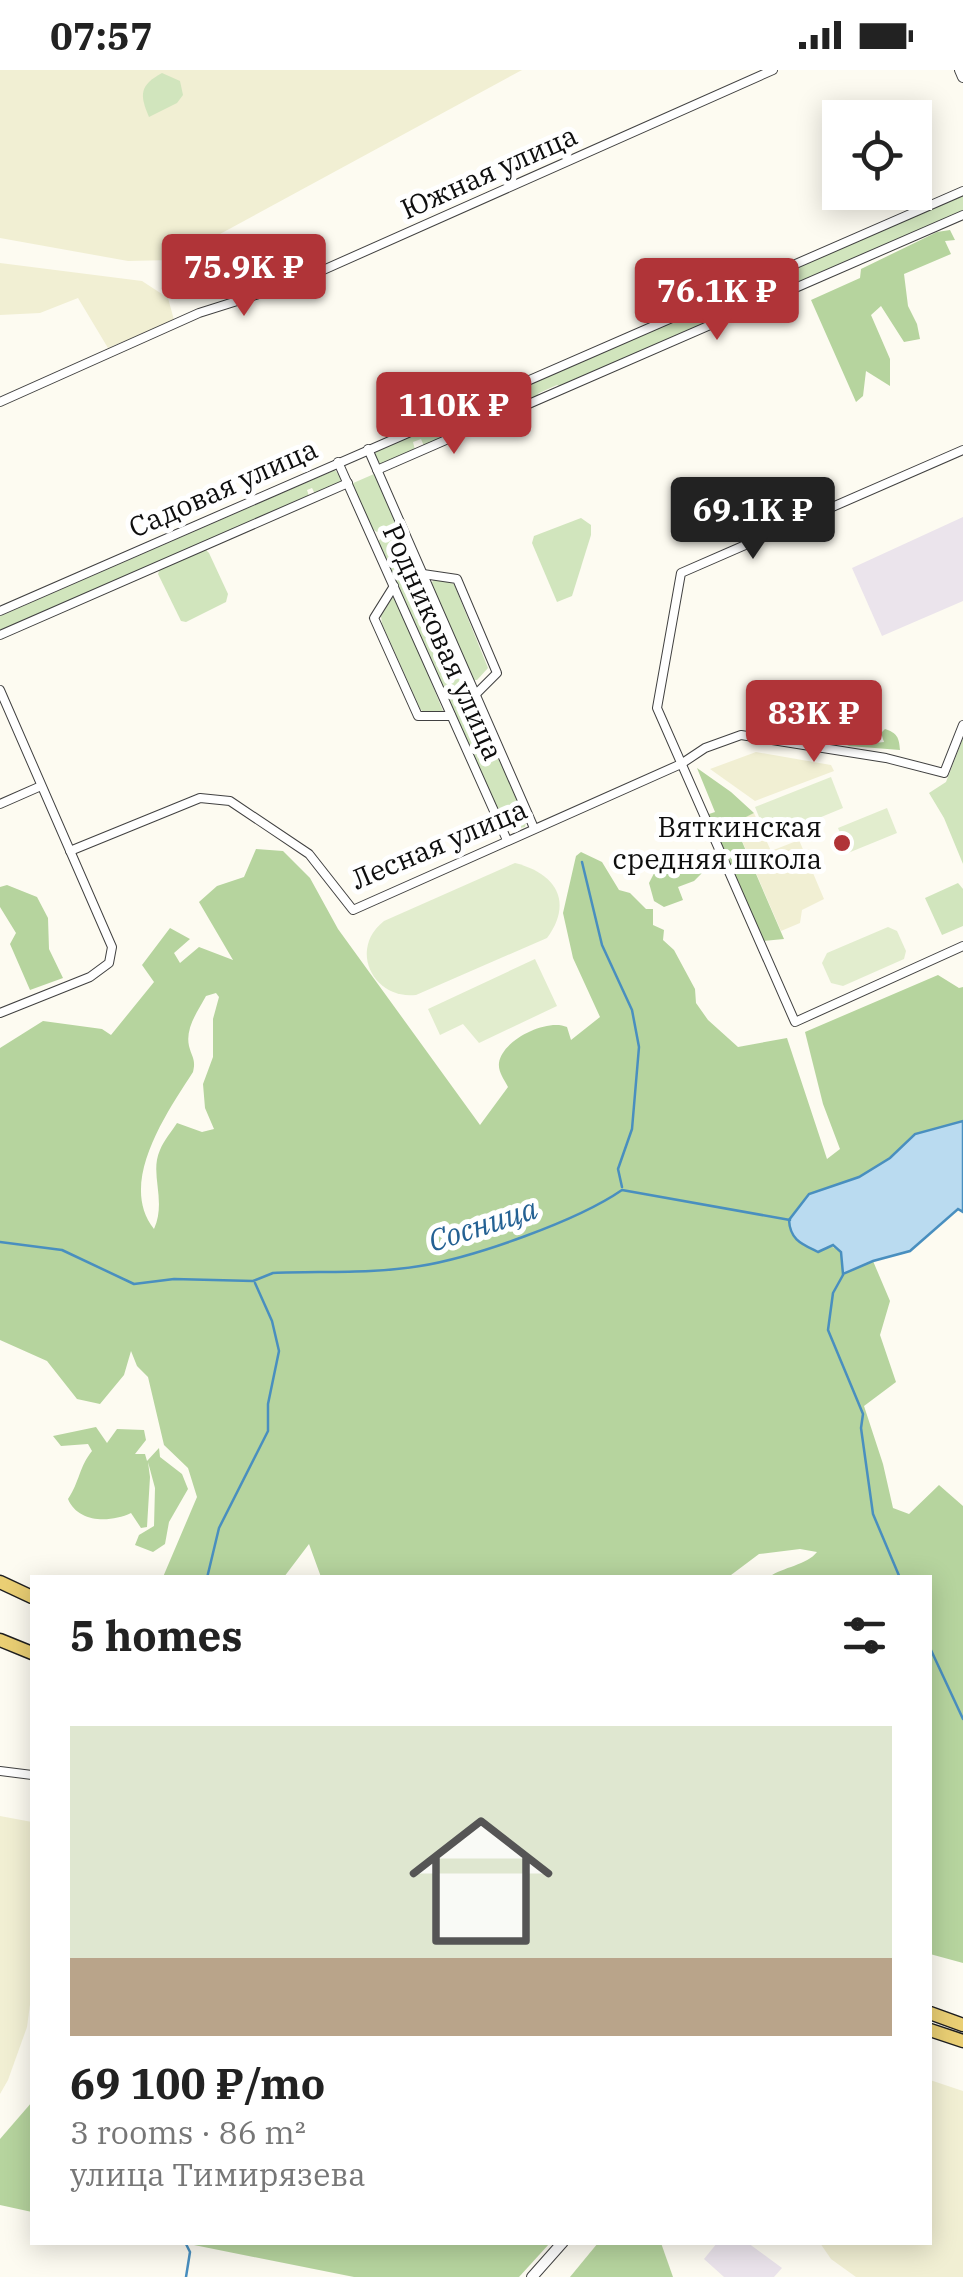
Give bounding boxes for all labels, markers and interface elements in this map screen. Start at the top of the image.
text: 07:57 [50,11,153,60]
map controls [822,100,932,210]
button: locate [822,100,932,210]
street label: Южная улица [395,116,583,227]
pin: 75.9K ₽ [152,234,336,319]
text: 75.9K ₽ [184,245,304,287]
pin: 76.1K ₽ [625,258,809,343]
text: 76.1K ₽ [657,269,777,311]
pin: 110K ₽ [373,372,535,457]
text: 110K ₽ [398,383,510,425]
street label: Садовая улица [123,429,323,546]
pin: 69.1K ₽ [661,477,845,562]
text: 69.1K ₽ [693,488,813,530]
street label: Родниковая улица [375,518,512,766]
pin: 83K ₽ [744,680,884,765]
text: 83K ₽ [768,691,860,733]
street label: Лесная улица [345,790,533,897]
place label: Вяткинская средняя школа [613,808,822,877]
marker: Вяткинская средняя школа [831,832,853,854]
water label: Сосница [423,1187,543,1260]
text: 5 homes [70,1608,243,1663]
icon: filters [837,1608,892,1663]
icon: home [391,1791,571,1971]
text: 69 100 ₽/mo [70,2056,325,2111]
text: 3 rooms · 86 m² [70,2111,306,2153]
text: улица Тимирязева [70,2153,366,2195]

